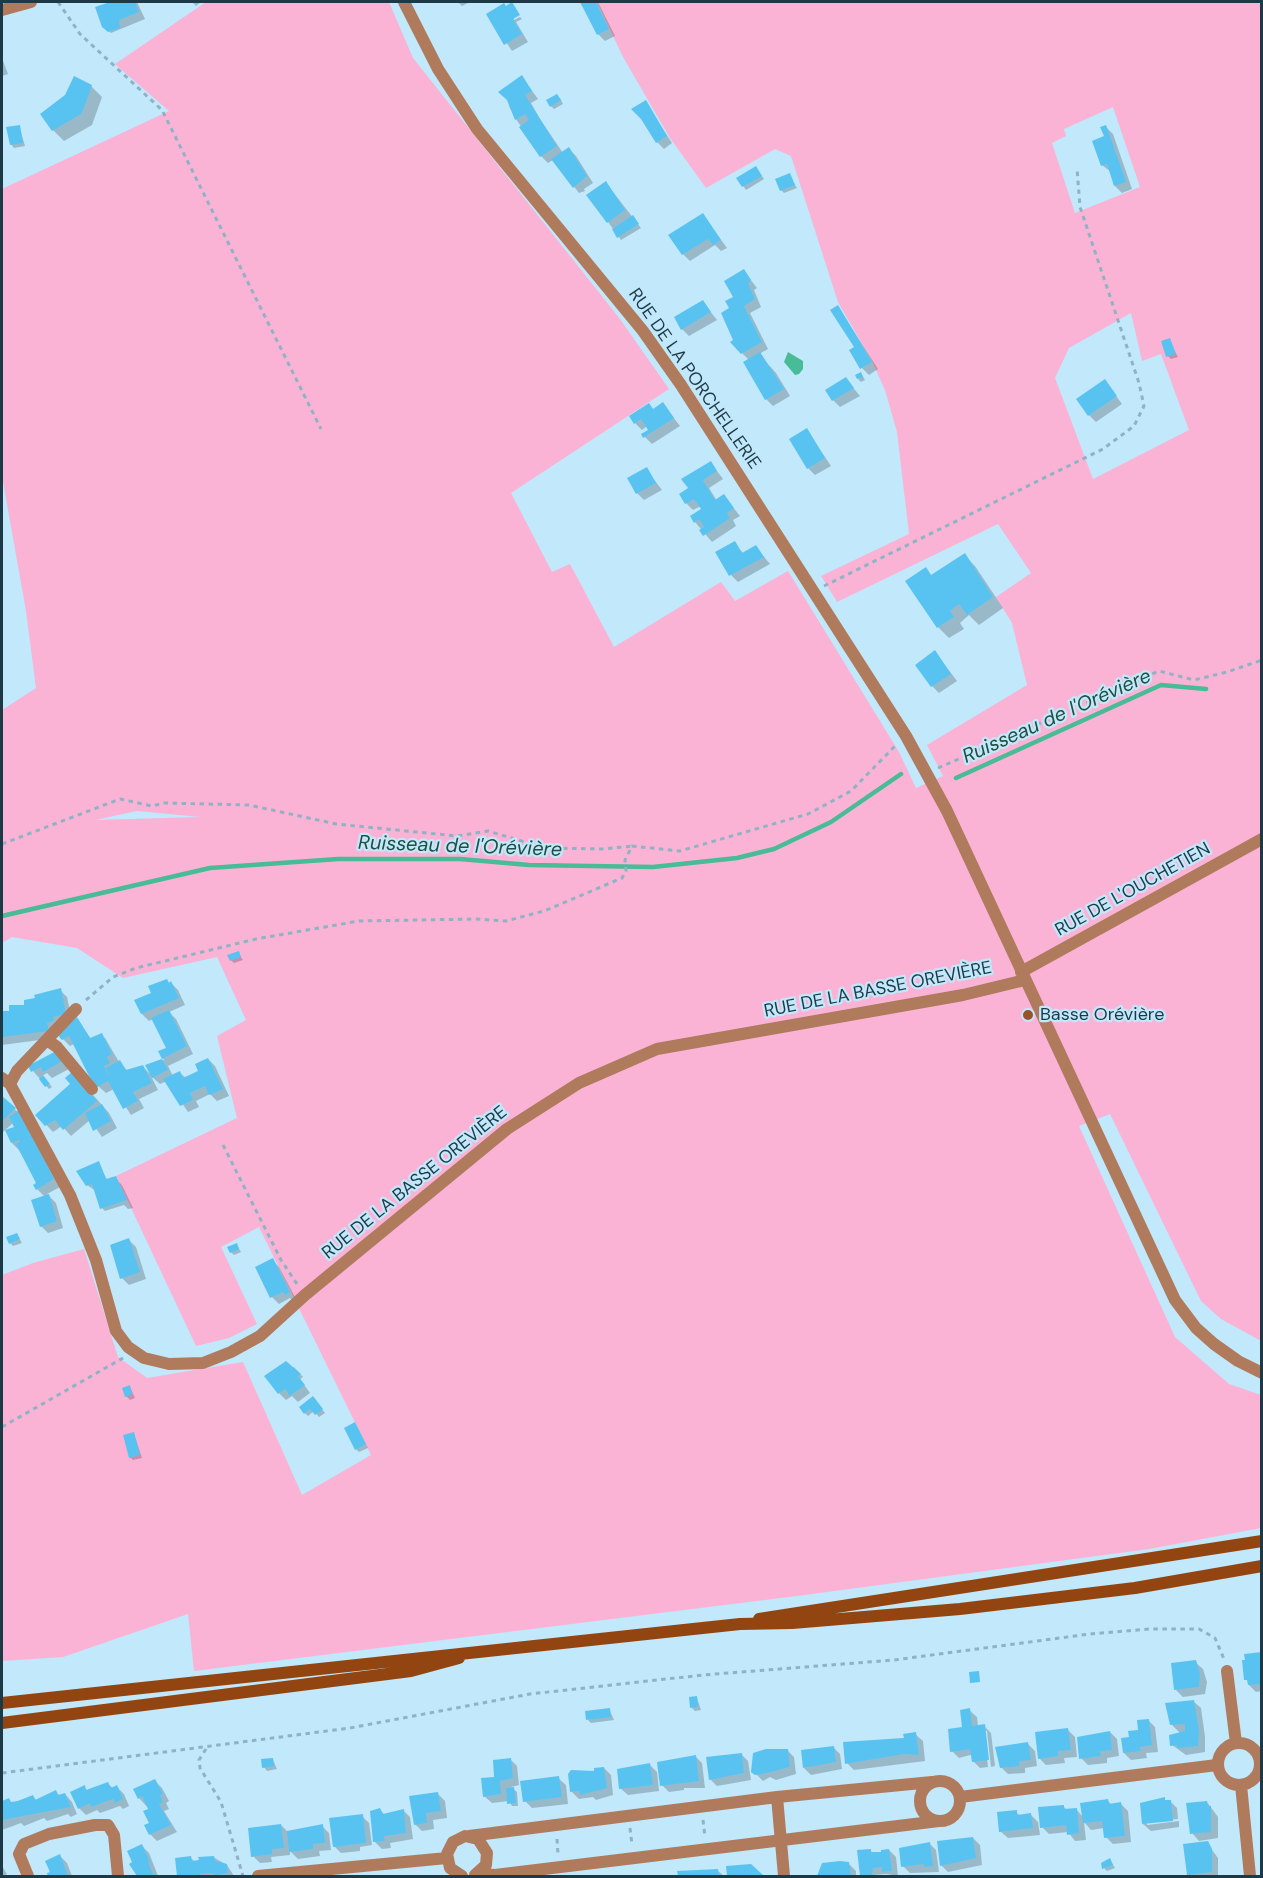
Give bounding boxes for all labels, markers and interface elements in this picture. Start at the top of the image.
street label: RUE DE LA PORCHELLERIE [623,284,765,474]
water label: Ruisseau de l'Orévière [959,665,1155,769]
water label: Ruisseau de l'Orévière [358,831,562,863]
street label: RUE DE L'OUCHETIEN [1052,838,1214,942]
street label: RUE DE LA BASSE OREVIÈRE [762,957,994,1023]
place label: Basse Orévière [1040,1004,1164,1026]
marker: Basse Orévière [1021,1008,1035,1022]
street label: RUE DE LA BASSE OREVIÈRE [318,1102,512,1264]

